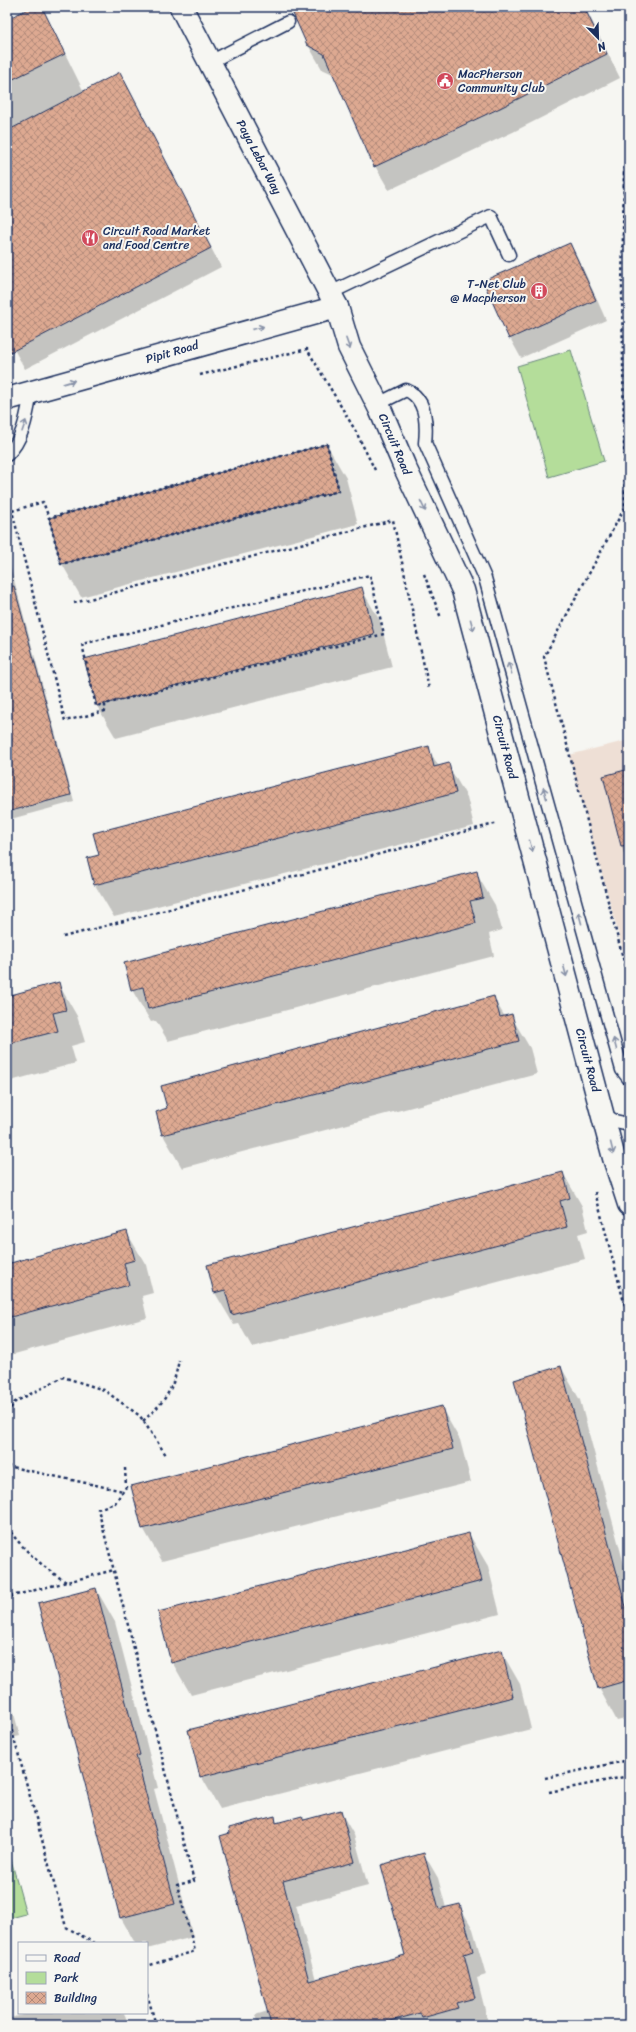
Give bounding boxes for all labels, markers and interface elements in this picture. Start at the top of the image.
north arrow [578,18,618,58]
text: N [594,36,610,57]
place label: MacPherson Community Club [458,63,545,99]
public building icon: MacPherson Community Club [435,71,455,91]
street label: Paya Lebar Way [230,115,288,199]
place label: Circuit Road Market and Food Centre [103,220,210,256]
restaurant icon: Circuit Road Market and Food Centre [80,228,100,248]
place label: T-Net Club @ Macpherson [450,273,527,309]
building icon: T-Net Club @ Macpherson [529,281,549,301]
one-way arrow [251,324,264,332]
street label: Pipit Road [143,334,202,370]
one-way arrow [345,338,353,350]
one-way arrow [62,378,75,385]
street label: Circuit Road [372,410,419,480]
one-way arrow [21,420,28,433]
one-way arrow [420,499,427,511]
one-way arrow [469,619,477,632]
one-way arrow [506,661,513,674]
street label: Circuit Road [486,713,524,783]
one-way arrow [541,787,548,800]
one-way arrow [528,839,535,852]
one-way arrow [576,912,583,925]
one-way arrow [562,965,569,978]
street label: Circuit Road [569,1026,607,1096]
one-way arrow [610,1037,618,1050]
one-way arrow [608,1141,616,1154]
legend [18,1942,148,2014]
text: Road [54,1947,81,1969]
text: Park [54,1967,79,1989]
text: Building [54,1987,97,2009]

